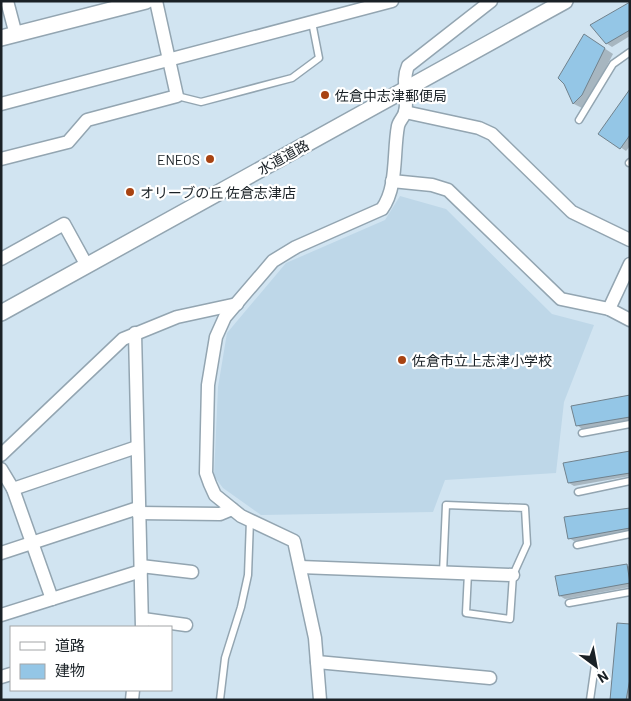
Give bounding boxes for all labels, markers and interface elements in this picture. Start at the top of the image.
place label: 佐倉中志津郵便局 [335,87,447,104]
marker: 佐倉中志津郵便局 [319,89,331,101]
street label: 水道道路 [254,136,312,178]
place label: ENEOS [157,151,200,168]
marker: ENEOS [204,153,216,165]
place label: オリーブの丘 佐倉志津店 [140,184,296,201]
marker: オリーブの丘 佐倉志津店 [124,186,136,198]
place label: 佐倉市立上志津小学校 [412,352,552,369]
marker: 佐倉市立上志津小学校 [396,354,408,366]
legend [10,626,172,691]
text: 道路 [55,636,85,654]
north arrow [571,641,621,691]
text: 建物 [55,661,85,679]
text: N [595,668,612,687]

